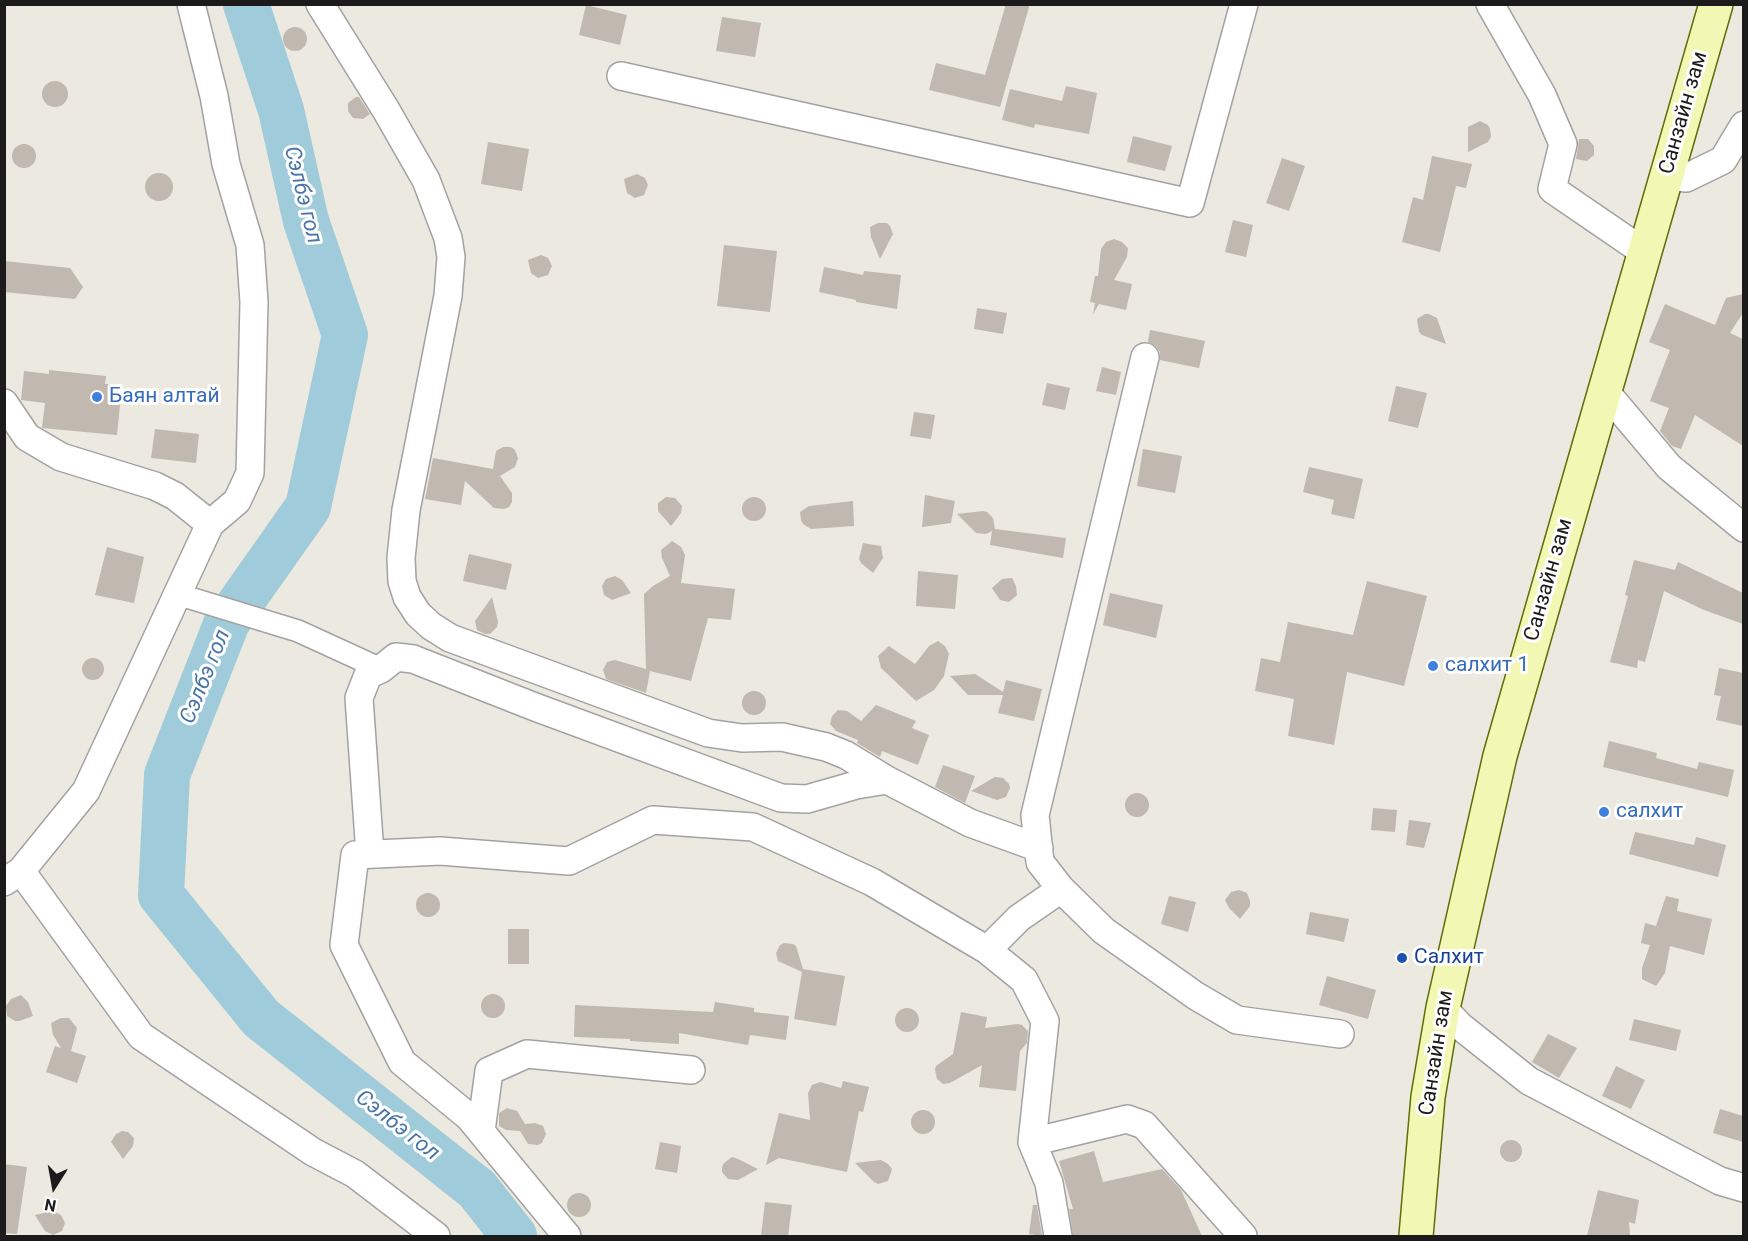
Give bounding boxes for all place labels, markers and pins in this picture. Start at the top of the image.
place label: Баян алтай [109,384,220,410]
marker: Баян алтай [90,390,104,404]
place label: салхит 1 [1445,653,1529,679]
marker: салхит 1 [1426,659,1440,673]
place label: салхит [1616,799,1683,825]
marker: салхит [1597,805,1611,819]
place label: Салхит [1414,945,1484,971]
marker: Салхит [1395,951,1409,965]

